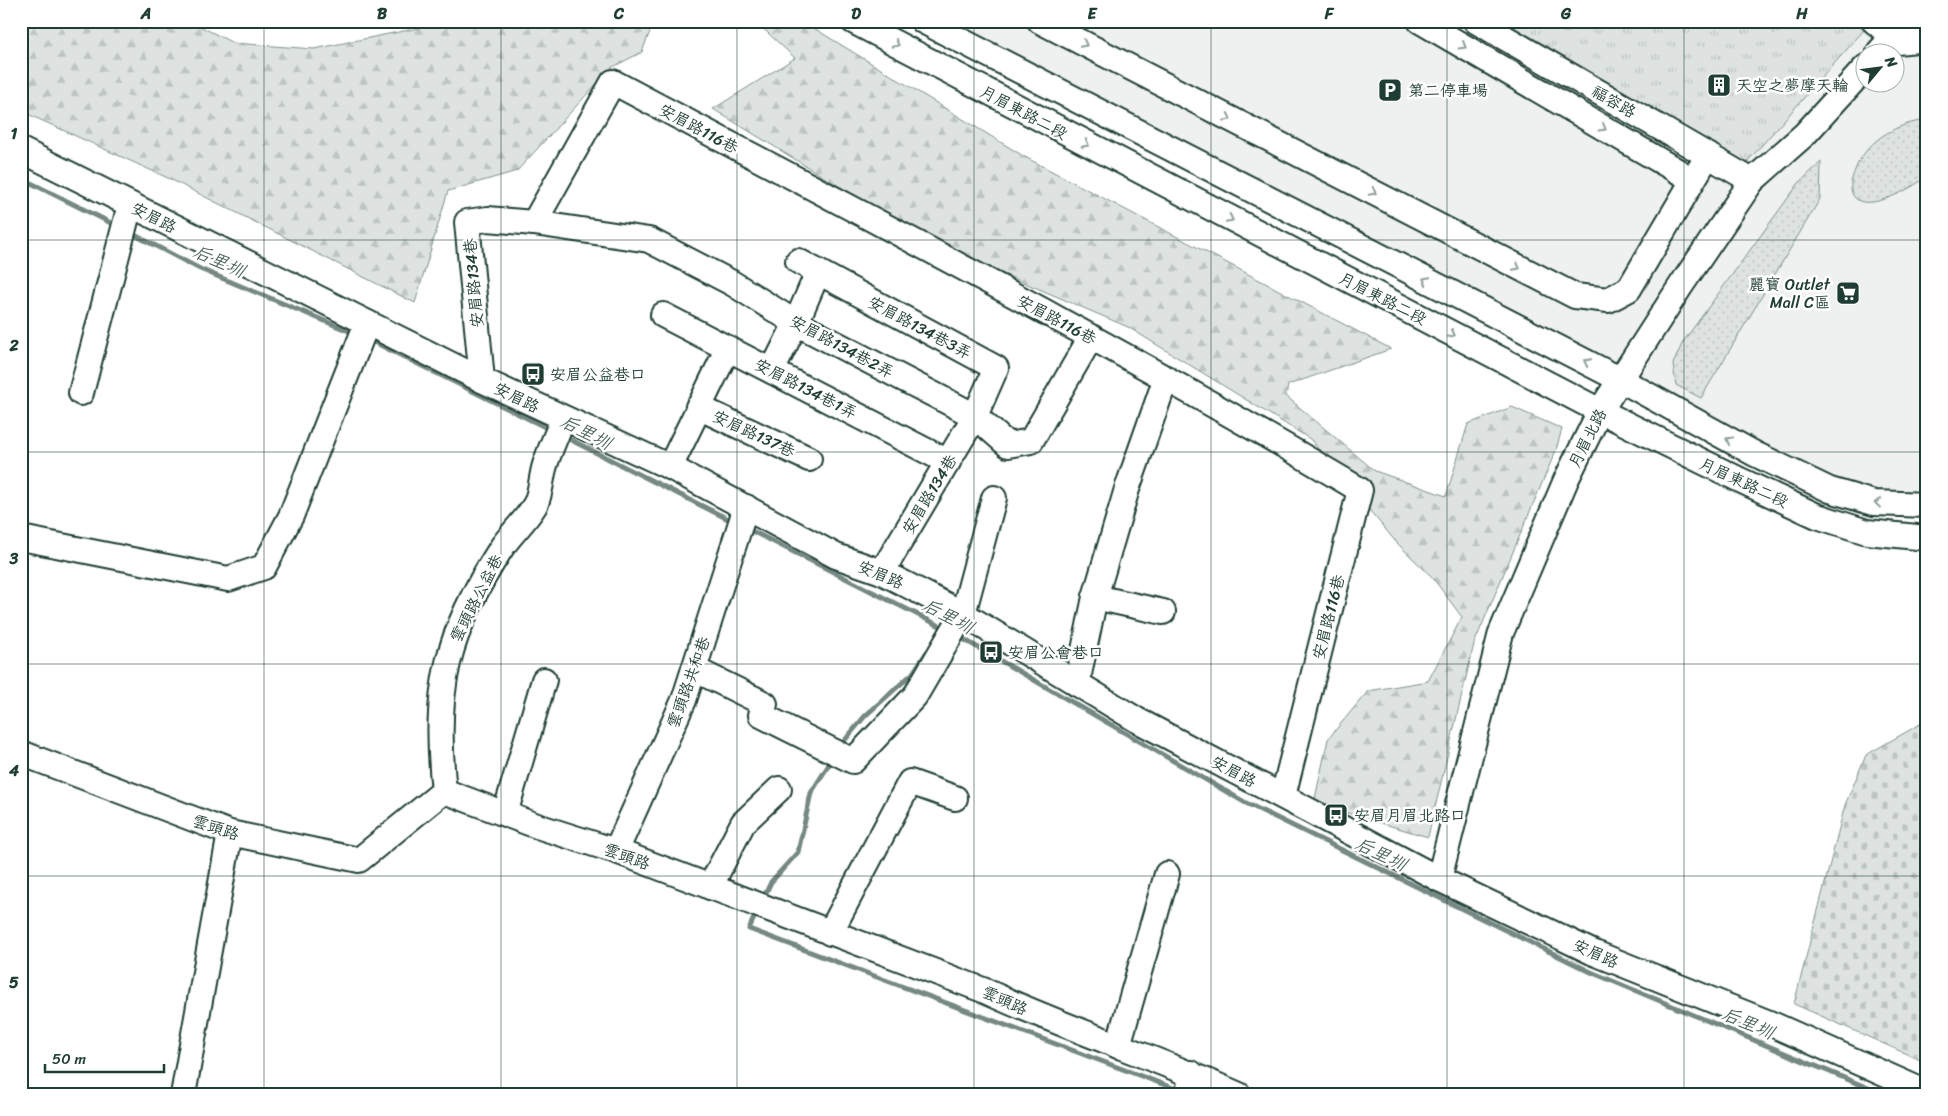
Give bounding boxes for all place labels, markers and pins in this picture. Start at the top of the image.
place label: 天空之夢摩天輪 [1736,71,1849,100]
building icon: 天空之夢摩天輪 [1706,72,1732,98]
place label: 第二停車場 [1408,76,1488,105]
parking icon: 第二停車場 [1377,77,1403,103]
place label: 麗寶 Outlet Mall C區 [1749,270,1831,317]
supermarket icon: 麗寶 Outlet Mall C區 [1835,280,1861,306]
place label: 安眉公益巷口 [550,360,646,389]
bus stop icon: 安眉公益巷口 [520,361,546,387]
place label: 安眉公會巷口 [1008,638,1104,667]
bus stop icon: 安眉公會巷口 [978,639,1004,665]
place label: 安眉月眉北路口 [1354,801,1466,830]
bus stop icon: 安眉月眉北路口 [1323,802,1349,828]

